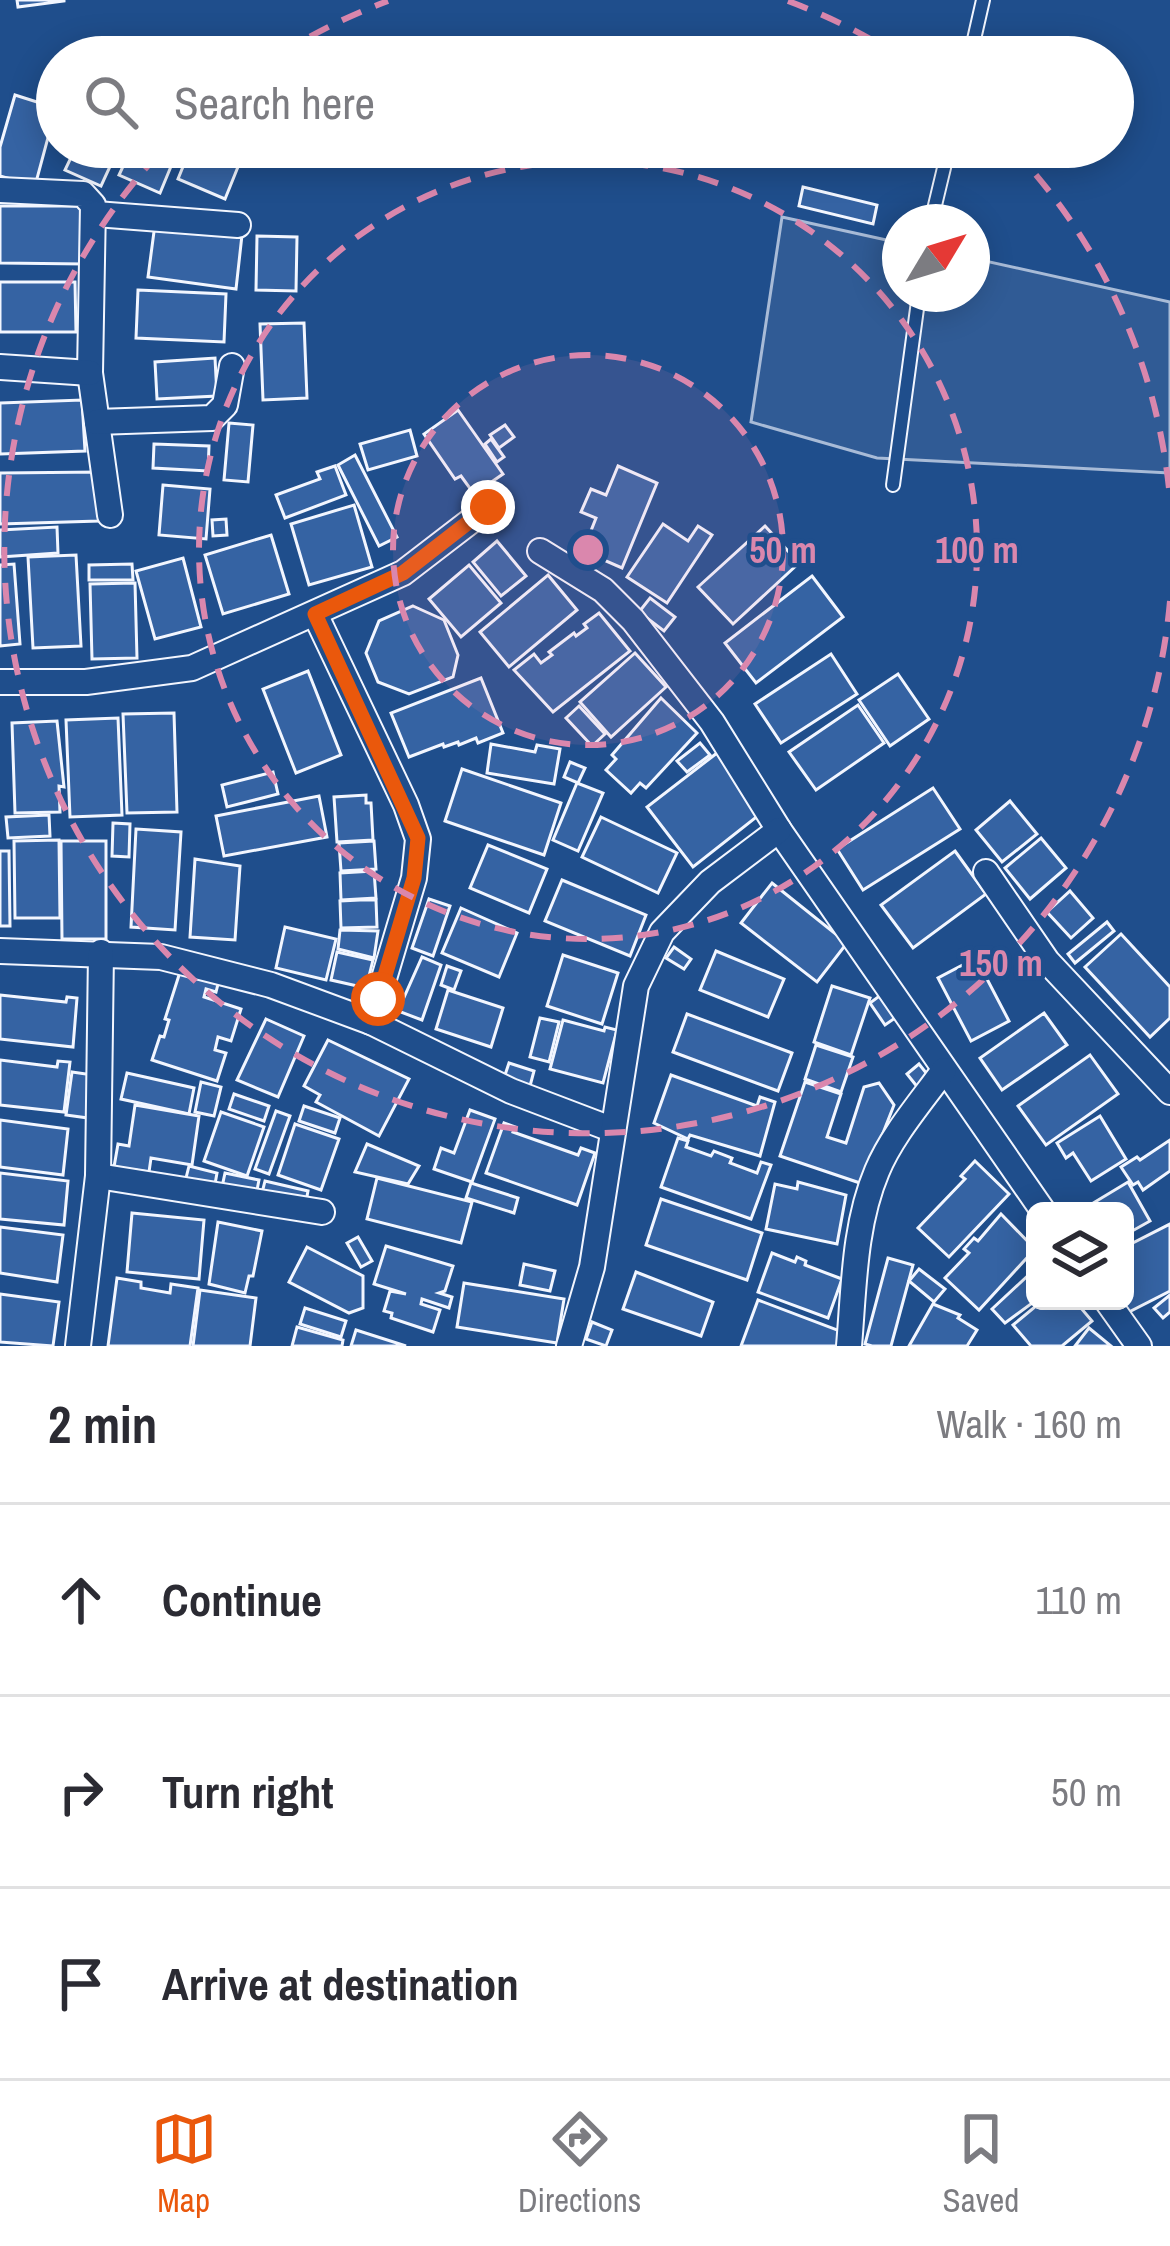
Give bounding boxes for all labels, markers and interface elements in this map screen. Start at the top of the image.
search box [36,36,1134,168]
icon: search [78,69,144,135]
text: Search here [174,72,375,133]
north arrow [882,204,990,312]
route end [461,480,515,534]
text: 50 m [749,526,817,574]
text: 100 m [935,526,1019,574]
centre of rings [567,529,609,571]
text: 150 m [959,939,1043,987]
route start [351,972,405,1026]
map controls [1026,1202,1134,1310]
button: layers [1026,1202,1134,1310]
text: 2 min [48,1390,157,1459]
text: Walk · 160 m [937,1398,1122,1450]
icon: ahead [48,1567,114,1633]
text: Continue [162,1569,322,1630]
text: 110 m [1035,1574,1122,1626]
icon: right [48,1759,114,1825]
text: Turn right [162,1761,334,1822]
text: 50 m [1051,1766,1122,1818]
icon: arrive [48,1951,114,2017]
text: Arrive at destination [162,1953,519,2014]
tab: Map [151,2106,217,2222]
tab: Directions [518,2106,641,2222]
tab: Saved [943,2106,1019,2222]

